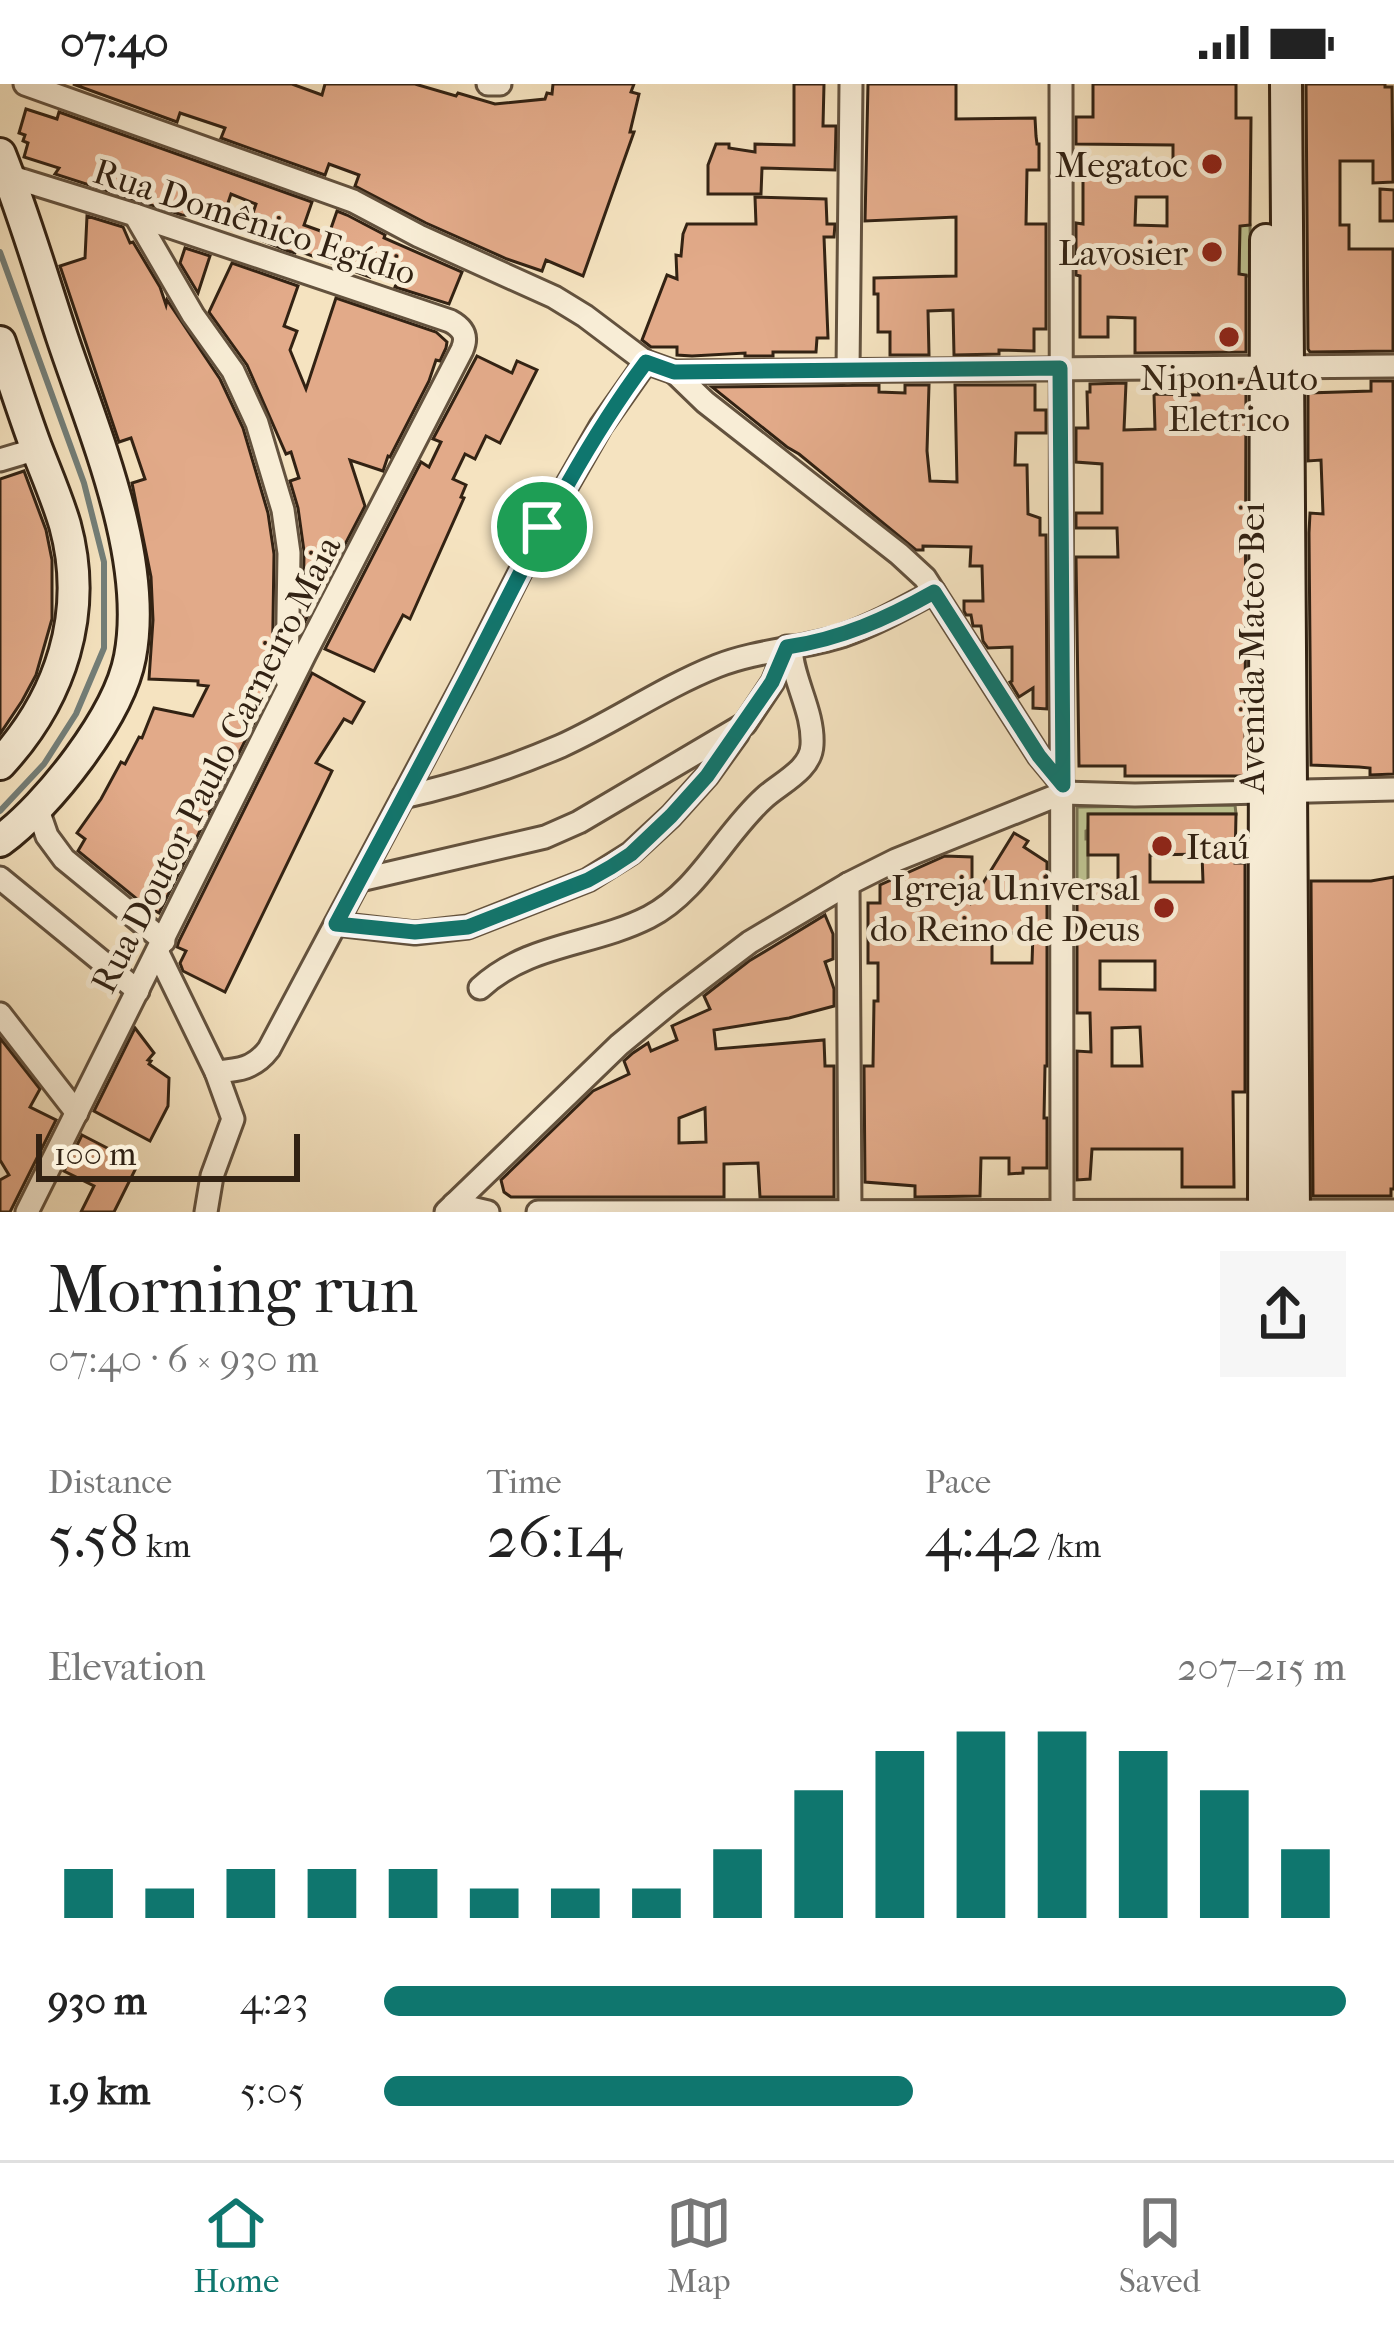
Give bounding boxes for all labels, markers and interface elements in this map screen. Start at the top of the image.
text: 07:40 [60,16,169,69]
place label: Megatoc [1055,144,1188,186]
street label: Rua Domênico Egídio [88,150,421,294]
marker: Megatoc [1199,151,1225,177]
place label: Lavosier [1058,232,1189,274]
marker: Lavosier [1199,239,1225,265]
marker: Nipon Auto Eletrico [1216,324,1242,350]
place label: Nipon Auto Eletrico [1140,357,1318,440]
pin [491,476,593,578]
icon: arrive [509,494,575,560]
street label: Avenida Mateo Bei [1231,502,1273,796]
street label: Rua Doutor Paulo Carneiro Maia [82,529,350,1000]
place label: Itaú [1186,826,1249,868]
marker: Itaú [1149,833,1175,859]
place label: Igreja Universal do Reino de Deus [870,867,1140,950]
marker: Igreja Universal do Reino de Deus [1151,895,1177,921]
scale bar [36,1128,300,1181]
text: 100 m [54,1135,137,1174]
button: share [1220,1251,1346,1377]
text: Morning run [48,1252,418,1329]
text: 07:40 · 6 × 930 m [48,1336,319,1382]
text: Distance [48,1463,172,1502]
text: Time [487,1463,562,1502]
text: Pace [925,1463,991,1502]
text: 5.58 [48,1502,139,1573]
text: 26:14 [487,1502,621,1573]
text: 4:42 [925,1502,1042,1573]
text: km [139,1527,191,1566]
text: /km [1042,1527,1101,1566]
text: Elevation [48,1644,206,1690]
text: 207–215 m [1177,1644,1346,1690]
text: 930 m [48,1978,147,2024]
text: 4:23 [240,1978,309,2024]
text: 1.9 km [48,2068,150,2114]
text: 5:05 [240,2068,305,2114]
tab: Home [193,2190,279,2301]
tab: Map [666,2190,732,2301]
tab: Saved [1119,2190,1201,2301]

